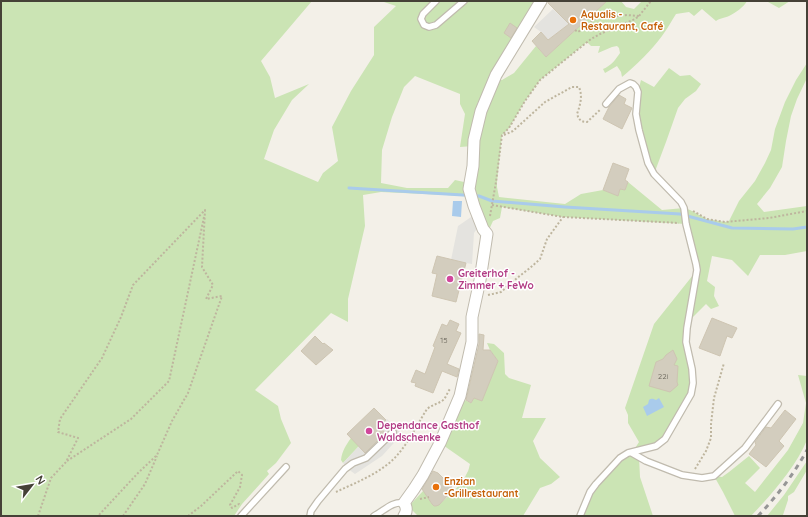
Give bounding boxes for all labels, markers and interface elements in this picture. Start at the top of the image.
place label: Aqualis - Restaurant, Café [581,8,663,33]
marker: Aqualis - Restaurant, Café [568,15,578,25]
place label: Greiterhof - Zimmer + FeWo [458,267,534,292]
marker: Greiterhof - Zimmer + FeWo [445,274,455,284]
house number: 15 [440,335,448,345]
house number: 22i [658,371,669,381]
place label: Dependance Gasthof Waldschenke [377,419,480,444]
marker: Dependance Gasthof Waldschenke [364,426,374,436]
north arrow [12,465,52,505]
text: N [32,473,49,487]
place label: Enzian -Grillrestaurant [444,475,519,500]
marker: Enzian -Grillrestaurant [431,482,441,492]

